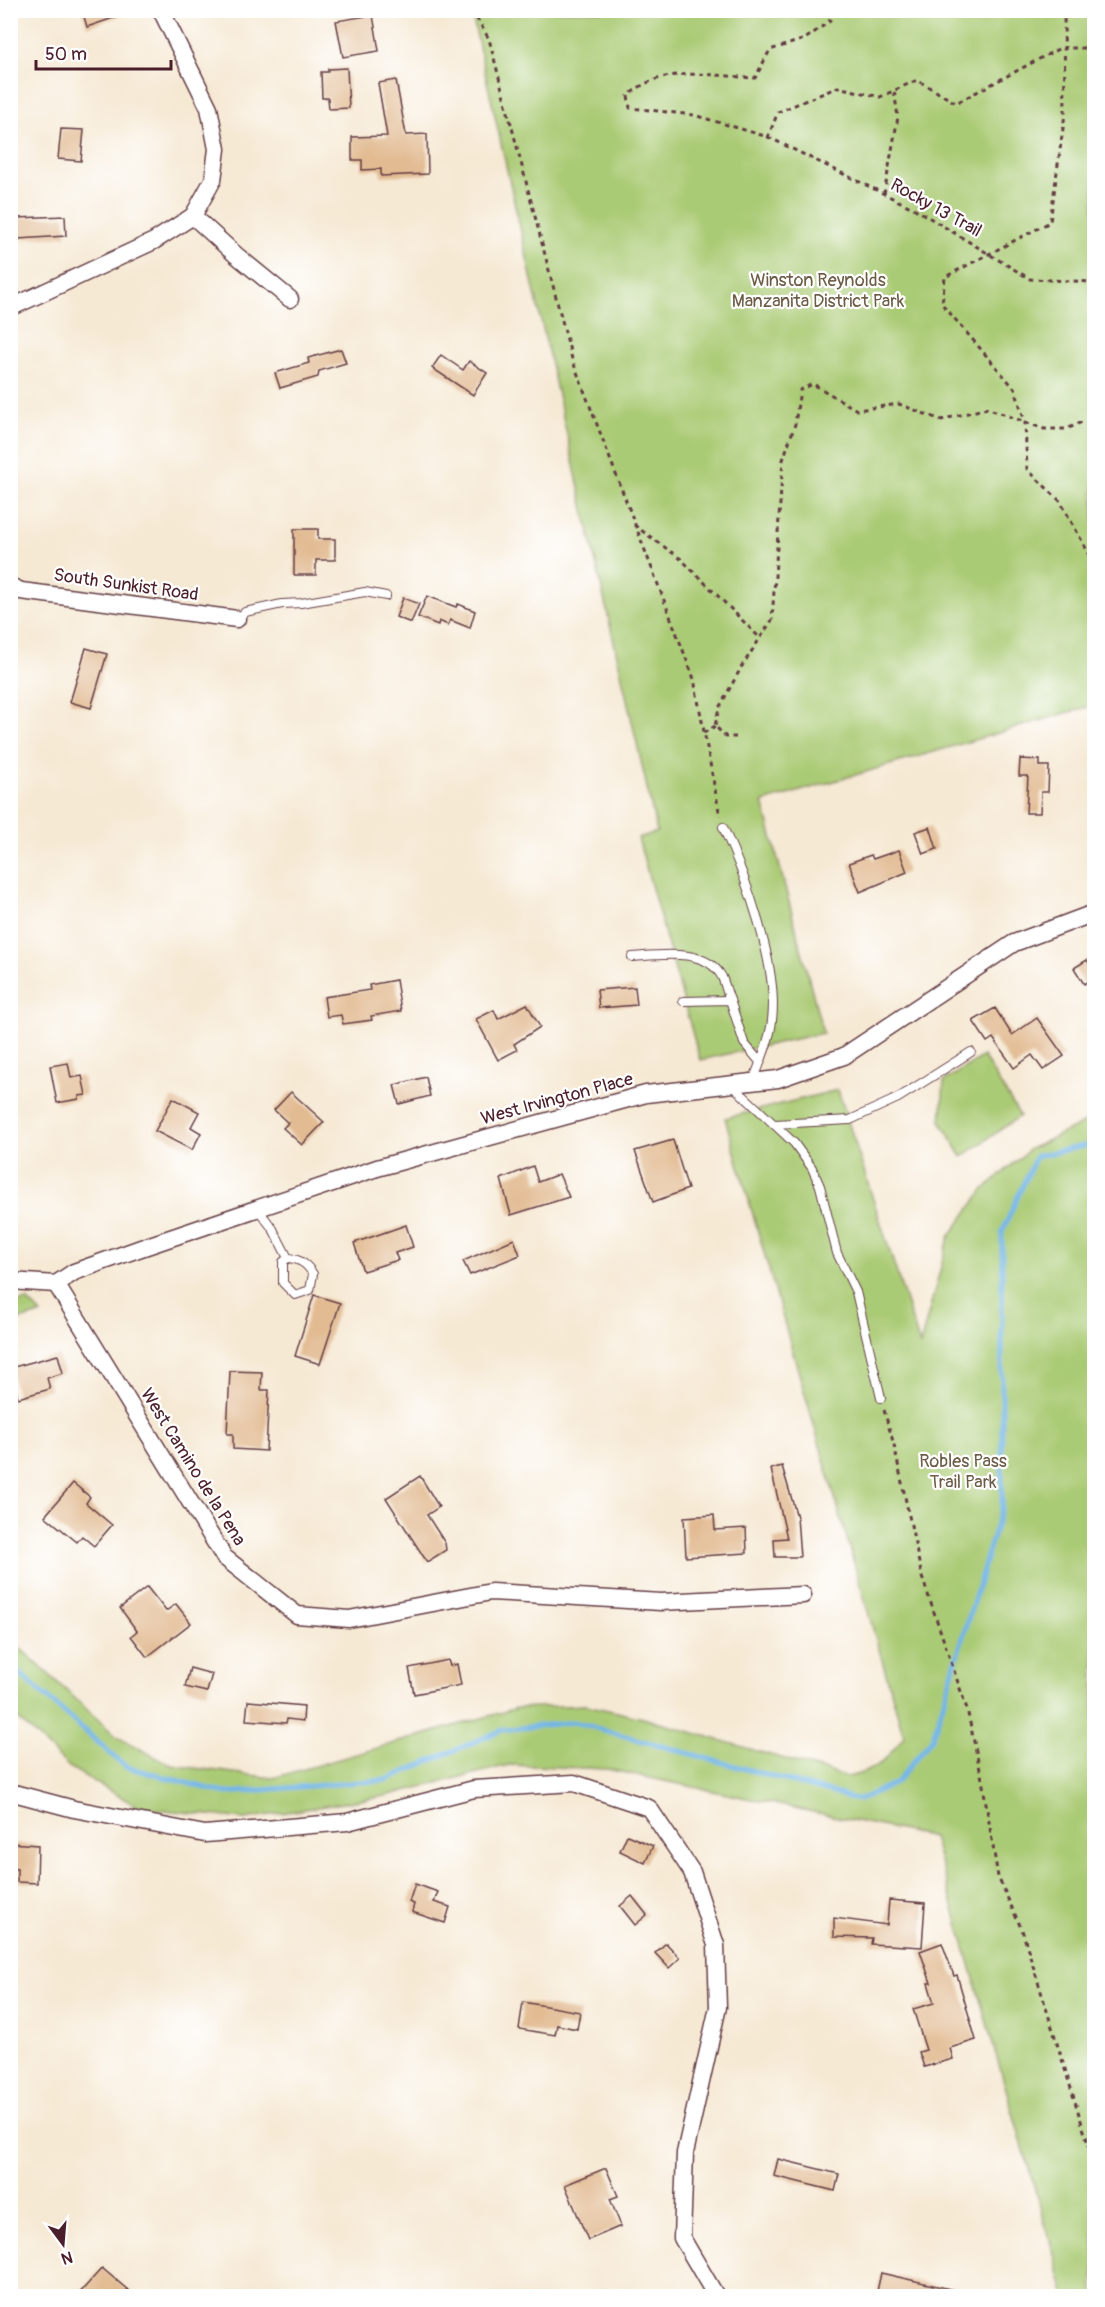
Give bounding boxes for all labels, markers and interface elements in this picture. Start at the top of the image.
scale bar [36,33,171,71]
text: 50 m [45,43,87,66]
street label: Rocky 13 Trail [886,173,986,243]
park label: Winston Reynolds Manzanita District Park [732,269,905,313]
street label: South Sunkist Road [52,563,200,607]
street label: West Irvington Place [478,1068,636,1130]
street label: West Camino de la Pena [135,1384,251,1550]
park label: Robles Pass Trail Park [919,1450,1007,1494]
north arrow [33,2214,93,2274]
text: N [59,2246,75,2269]

